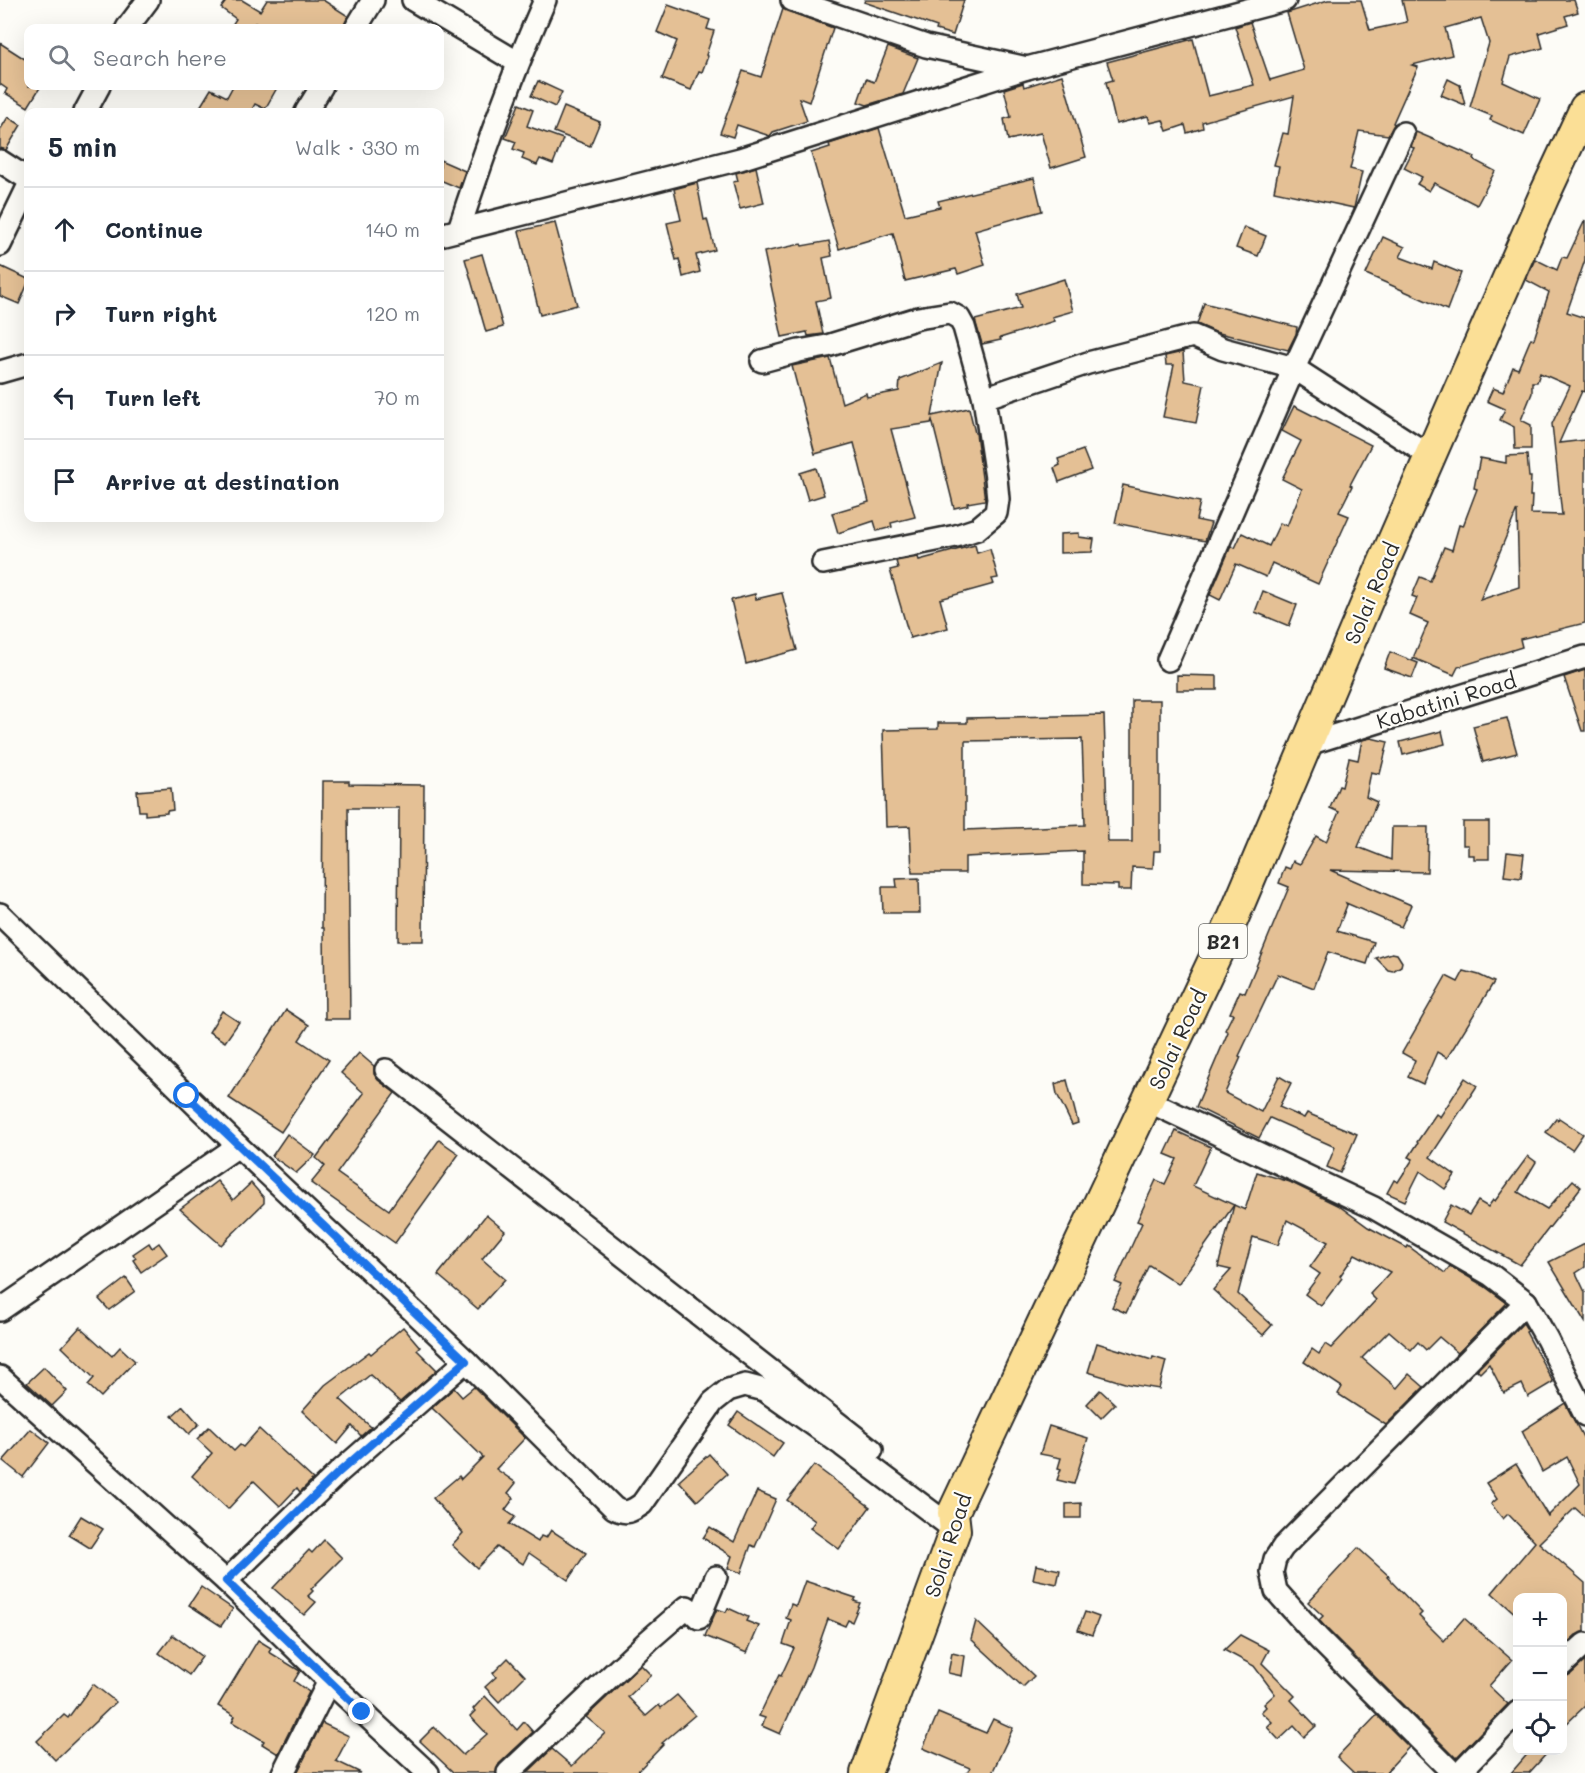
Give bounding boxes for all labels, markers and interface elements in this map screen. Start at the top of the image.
search box [24,24,444,90]
icon: search [45,41,78,74]
text: Search here [93,43,227,72]
text: 5 min [48,130,117,164]
text: Walk · 330 m [295,134,420,160]
icon: ahead [48,213,81,246]
text: Continue [105,215,203,244]
text: 140 m [365,216,420,242]
icon: right [48,297,81,330]
text: Turn right [105,299,217,328]
text: 120 m [365,300,420,326]
icon: left [48,381,81,414]
text: Turn left [105,383,201,412]
text: 70 m [374,384,420,410]
icon: arrive [48,465,81,498]
text: Arrive at destination [105,467,340,496]
street label: Solai Road [1337,538,1405,648]
street label: Kabatini Road [1373,666,1519,734]
road number: B21 [1199,924,1247,958]
street label: Solai Road [1142,984,1212,1094]
route start [173,1082,199,1108]
street label: Solai Road [917,1489,977,1601]
map controls [1513,1593,1567,1755]
button: + [1513,1593,1567,1647]
button: − [1513,1647,1567,1701]
route end [348,1698,374,1724]
button: locate [1513,1701,1567,1755]

